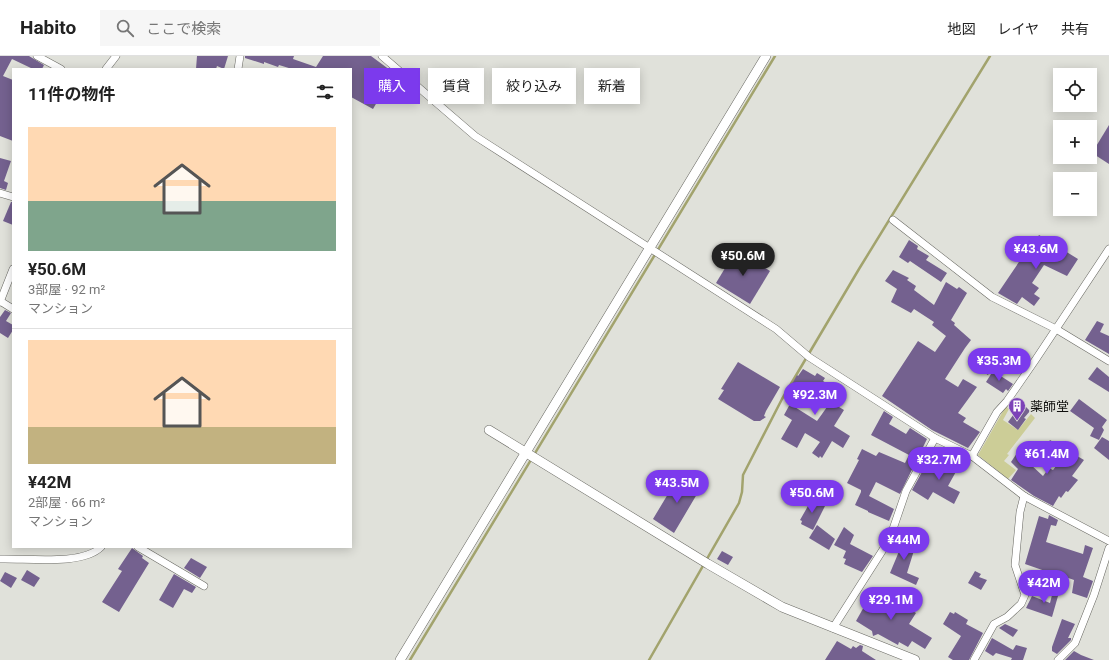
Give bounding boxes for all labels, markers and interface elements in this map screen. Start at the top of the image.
search box [100,10,380,46]
text: Habito [20,16,76,39]
icon: search [114,17,136,39]
text: ここで検索 [146,20,221,38]
text: 地図 [947,21,975,37]
text: レイヤ [997,21,1039,37]
text: 共有 [1061,21,1089,37]
chip: 購入 [364,68,420,104]
chip: 賃貸 [428,68,484,104]
chip: 絞り込み [492,68,576,104]
chip: 新着 [584,68,640,104]
map controls [1053,68,1097,216]
button: locate [1053,68,1097,112]
icon: filters [314,81,336,103]
text: 11件の物件 [28,84,116,104]
button: + [1053,120,1097,164]
icon: home [146,153,218,225]
button: − [1053,172,1097,216]
pin: ¥43.6M [1003,236,1069,270]
text: ¥43.6M [1014,241,1058,256]
pin: ¥50.6M [710,243,776,277]
text: ¥50.6M [721,248,765,263]
text: ¥50.6M [28,259,86,279]
text: 3部屋 · 92 m² [28,282,105,297]
text: マンション [28,301,93,316]
pin: ¥35.3M [966,348,1032,382]
text: ¥35.3M [977,353,1021,368]
icon: home [146,366,218,438]
pin: ¥92.3M [782,382,848,416]
text: ¥92.3M [793,387,837,402]
building icon: 薬師堂 [1007,396,1027,421]
place label: 薬師堂 [1030,399,1069,414]
pin: ¥61.4M [1014,441,1080,475]
text: ¥61.4M [1025,446,1069,461]
pin: ¥32.7M [906,447,972,481]
text: ¥32.7M [917,452,961,467]
pin: ¥43.5M [644,470,710,504]
text: ¥42M [28,472,72,492]
text: ¥43.5M [655,475,699,490]
pin: ¥50.6M [779,480,845,514]
text: ¥50.6M [790,485,834,500]
text: 2部屋 · 66 m² [28,495,105,510]
text: マンション [28,514,93,529]
pin: ¥44M [880,527,928,561]
text: ¥44M [887,532,921,547]
pin: ¥42M [1020,570,1068,604]
text: ¥42M [1027,575,1061,590]
pin: ¥29.1M [858,587,924,621]
text: ¥29.1M [869,592,913,607]

